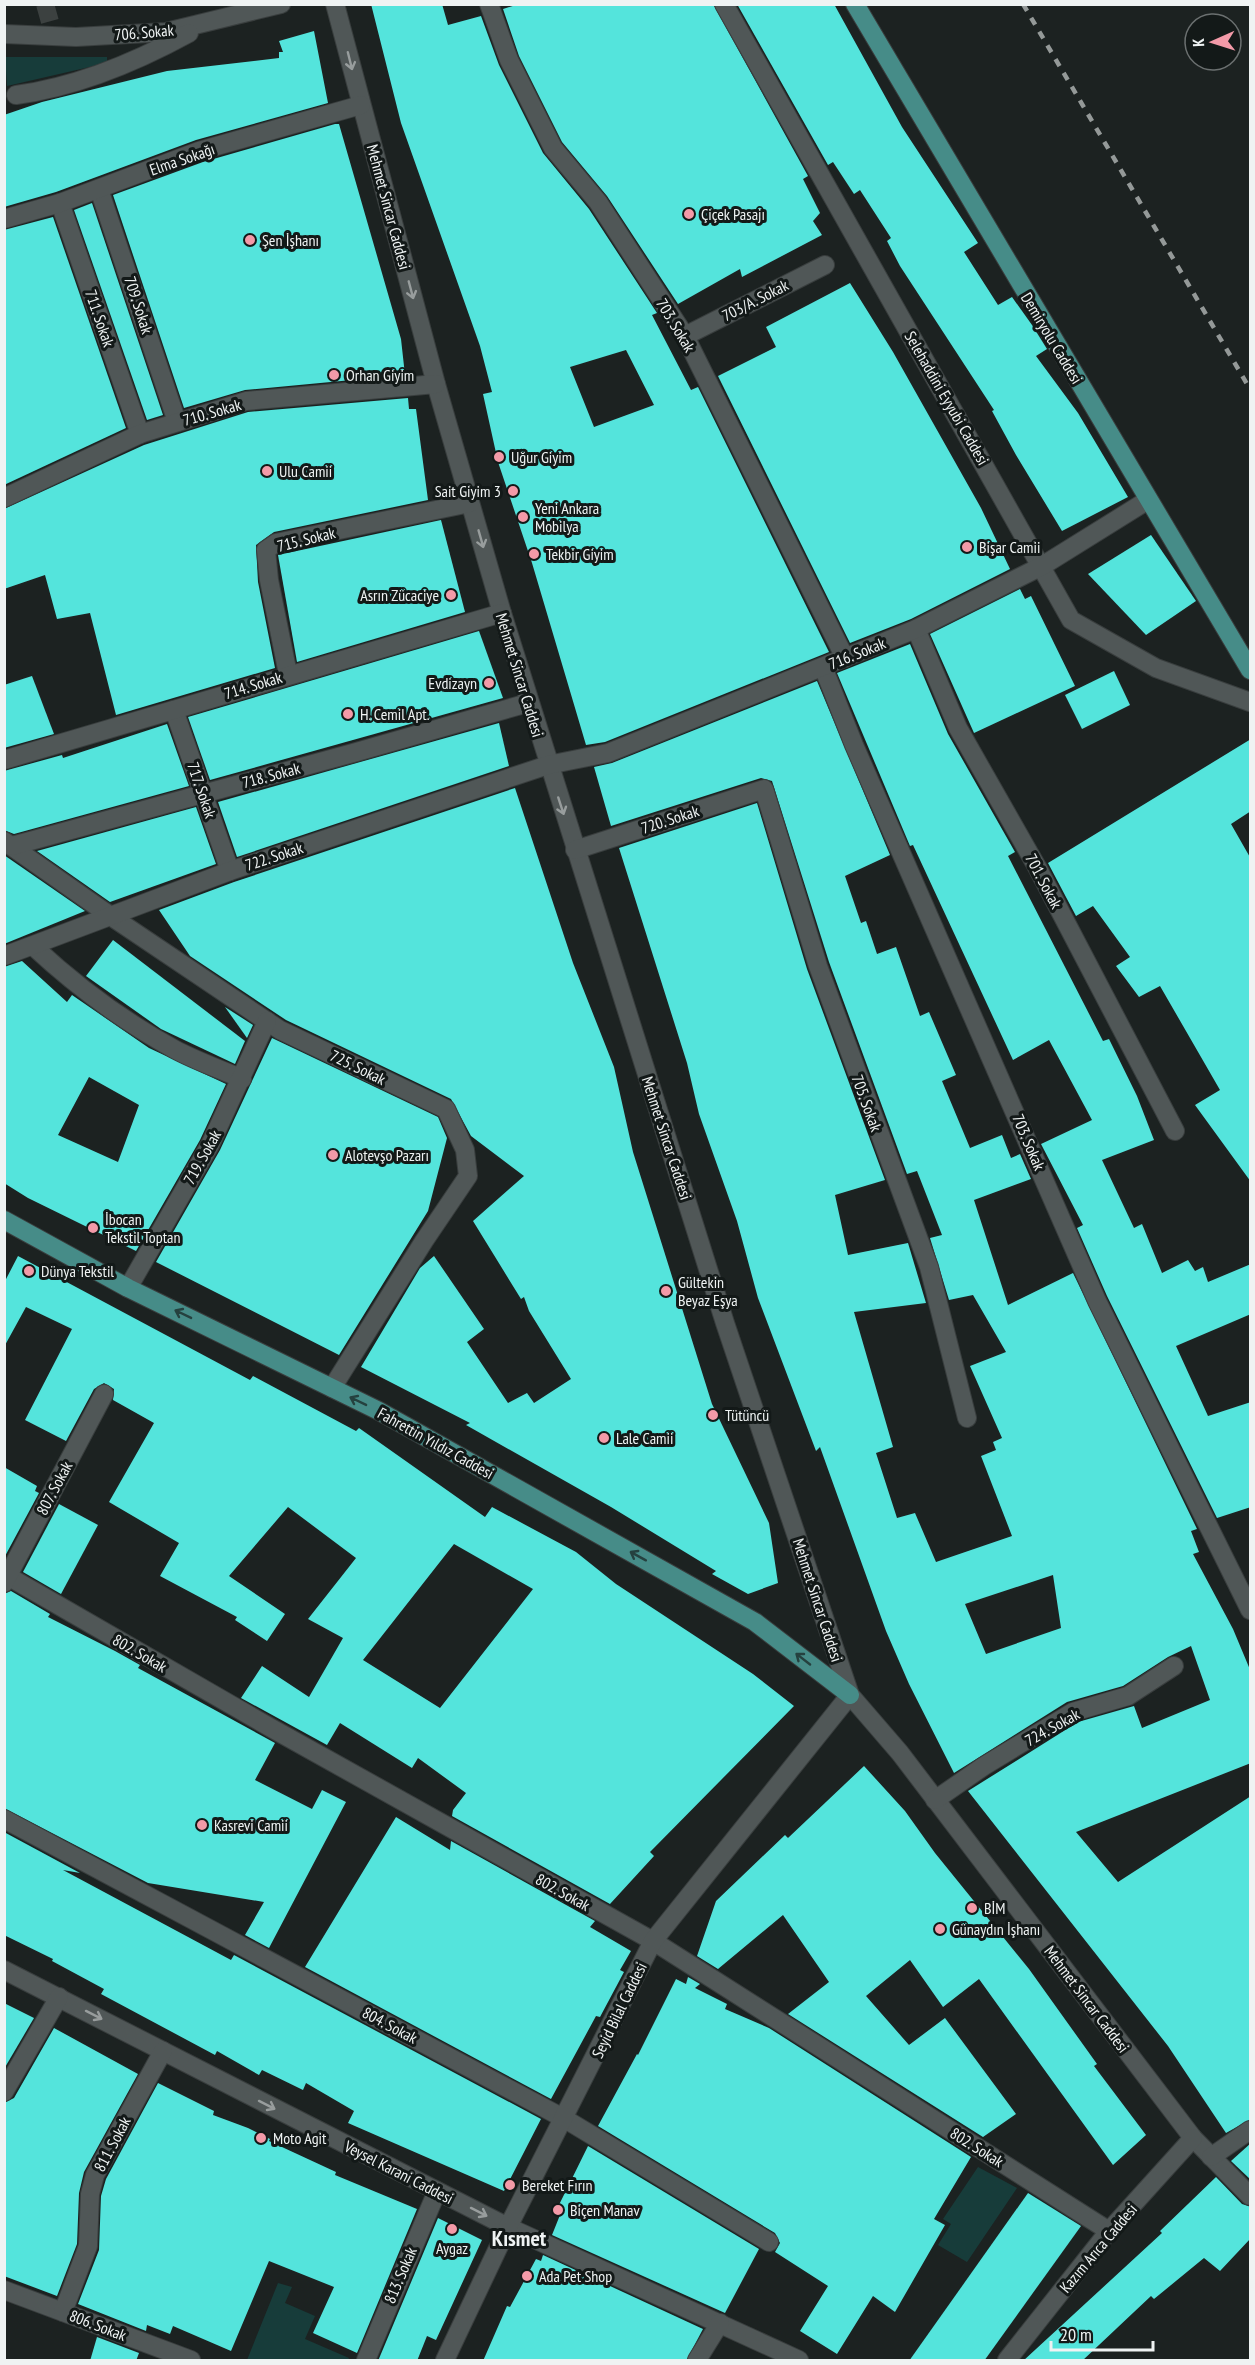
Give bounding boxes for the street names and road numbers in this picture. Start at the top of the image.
street label: 706. Sokak [114,19,175,45]
street label: Elma Sokağı [147,139,217,179]
street label: Mehmet Sincar Caddesi [363,142,415,272]
street label: 709. Sokak [120,274,158,337]
street label: 703/A. Sokak [718,274,792,325]
street label: 711. Sokak [81,287,119,350]
street label: Demiryolu Caddesi [1017,289,1087,387]
street label: 703. Sokak [652,294,700,356]
street label: Selehaddini Eyyubi Caddesi [901,328,993,468]
street label: 710. Sokak [181,394,244,430]
street label: 715. Sokak [275,522,338,556]
street label: Mehmet Sincar Caddesi [492,611,548,739]
street label: 716. Sokak [826,632,889,673]
street label: 714. Sokak [222,667,285,703]
street label: 718. Sokak [240,757,303,792]
street label: 717. Sokak [183,759,221,821]
street label: 720. Sokak [639,800,702,838]
street label: 722. Sokak [243,837,306,875]
street label: 701. Sokak [1021,850,1067,913]
street label: 725. Sokak [327,1045,390,1089]
street label: 705. Sokak [847,1072,887,1135]
street label: Mehmet Sincar Caddesi [638,1074,696,1202]
street label: 703. Sokak [1008,1111,1050,1174]
street label: 719. Sokak [179,1126,226,1188]
street label: Fahrettin Yıldız Caddesi [374,1403,498,1483]
street label: 807. Sokak [32,1457,77,1518]
street label: Mehmet Sincar Caddesi [789,1536,847,1664]
street label: 802. Sokak [109,1629,171,1677]
street label: 724. Sokak [1021,1703,1083,1750]
street label: 802. Sokak [532,1869,594,1916]
street label: Mehmet Sincar Caddesi [1040,1942,1134,2056]
street label: Seyid Bilal Caddesi [587,1959,651,2061]
street label: 804. Sokak [359,2002,422,2048]
street label: 811. Sokak [89,2112,135,2175]
street label: 802. Sokak [947,2123,1008,2172]
street label: Veysel Karani Caddesi [340,2135,457,2208]
street label: Kazım Arıca Caddesi [1055,2199,1141,2297]
street label: 813. Sokak [379,2243,421,2306]
street label: 806. Sokak [67,2305,130,2345]

